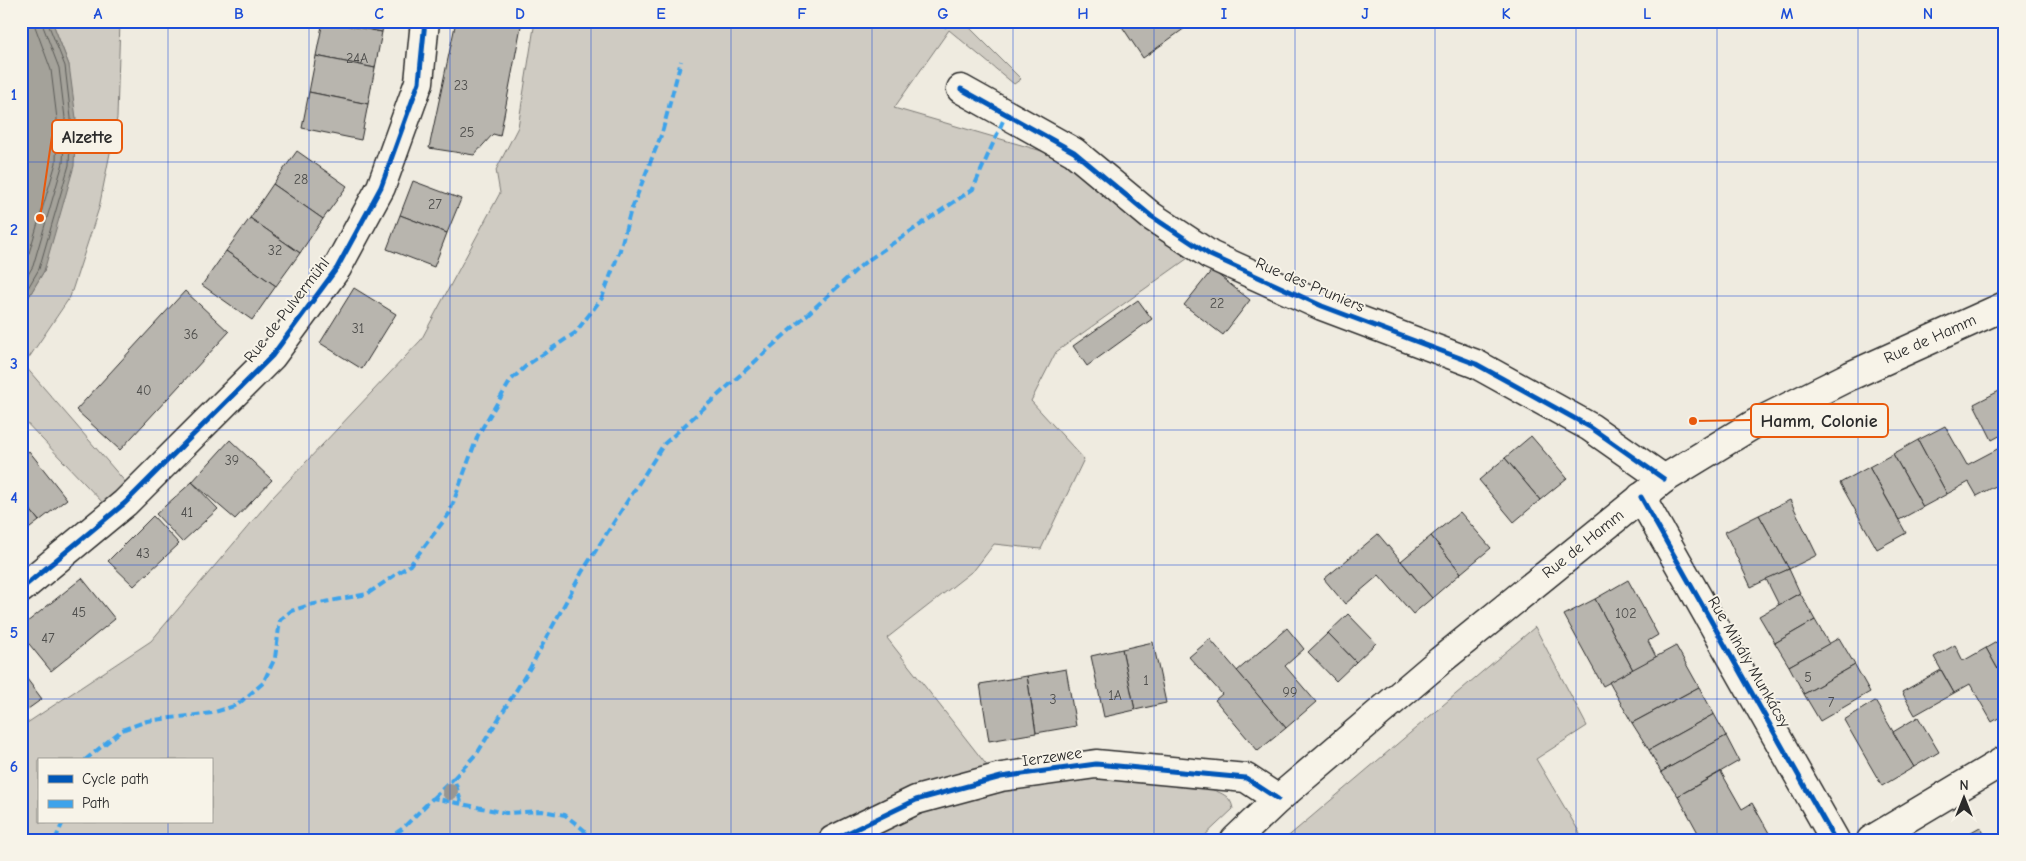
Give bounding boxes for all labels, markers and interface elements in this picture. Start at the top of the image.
text: A [94,5,103,23]
text: B [234,5,244,23]
text: C [374,5,384,23]
text: D [515,5,525,23]
text: E [656,5,666,23]
text: F [797,5,807,23]
text: G [937,5,949,23]
text: H [1077,5,1089,23]
text: I [1221,5,1227,23]
text: J [1361,5,1369,23]
text: K [1501,5,1511,23]
text: L [1643,5,1651,23]
text: M [1781,5,1794,23]
text: N [1923,5,1933,23]
house number: 24A [346,50,368,67]
house number: 23 [454,77,468,94]
text: 1 [11,86,17,104]
callout: Alzette [52,120,122,153]
house number: 25 [460,124,474,141]
text: Alzette [62,127,112,148]
house number: 28 [294,171,308,188]
house number: 27 [428,196,442,213]
text: 2 [10,221,18,239]
house number: 32 [268,242,282,259]
street label: Rue de Pulvermühl [241,254,333,366]
street label: Rue des Pruniers [1253,254,1367,316]
house number: 22 [1210,295,1224,312]
street label: Rue de Hamm [1881,311,1979,367]
house number: 31 [352,320,364,337]
house number: 36 [184,326,198,343]
text: 3 [10,355,18,373]
house number: 40 [136,382,152,399]
callout: Hamm, Colonie [1751,404,1888,437]
text: Hamm, Colonie [1760,411,1878,432]
house number: 39 [225,452,239,469]
text: 4 [10,489,18,507]
house number: 41 [181,504,193,521]
street label: Rue de Hamm [1539,506,1627,582]
house number: 43 [136,545,150,562]
street label: Rue Mihály Munkácsy [1704,593,1794,732]
house number: 45 [72,604,86,621]
house number: 102 [1615,605,1637,622]
text: 5 [10,624,18,642]
house number: 47 [41,630,55,647]
house number: 5 [1804,669,1812,686]
house number: 1 [1143,672,1149,689]
house number: 99 [1283,684,1297,701]
house number: 1A [1108,687,1122,704]
house number: 3 [1049,691,1057,708]
house number: 7 [1828,694,1835,711]
street label: Ierzewee [1021,744,1083,770]
text: 6 [10,758,18,776]
legend [38,758,212,824]
text: Cycle path [82,770,149,788]
north arrow [1938,774,1988,824]
text: N [1959,777,1969,794]
text: Path [82,794,110,812]

